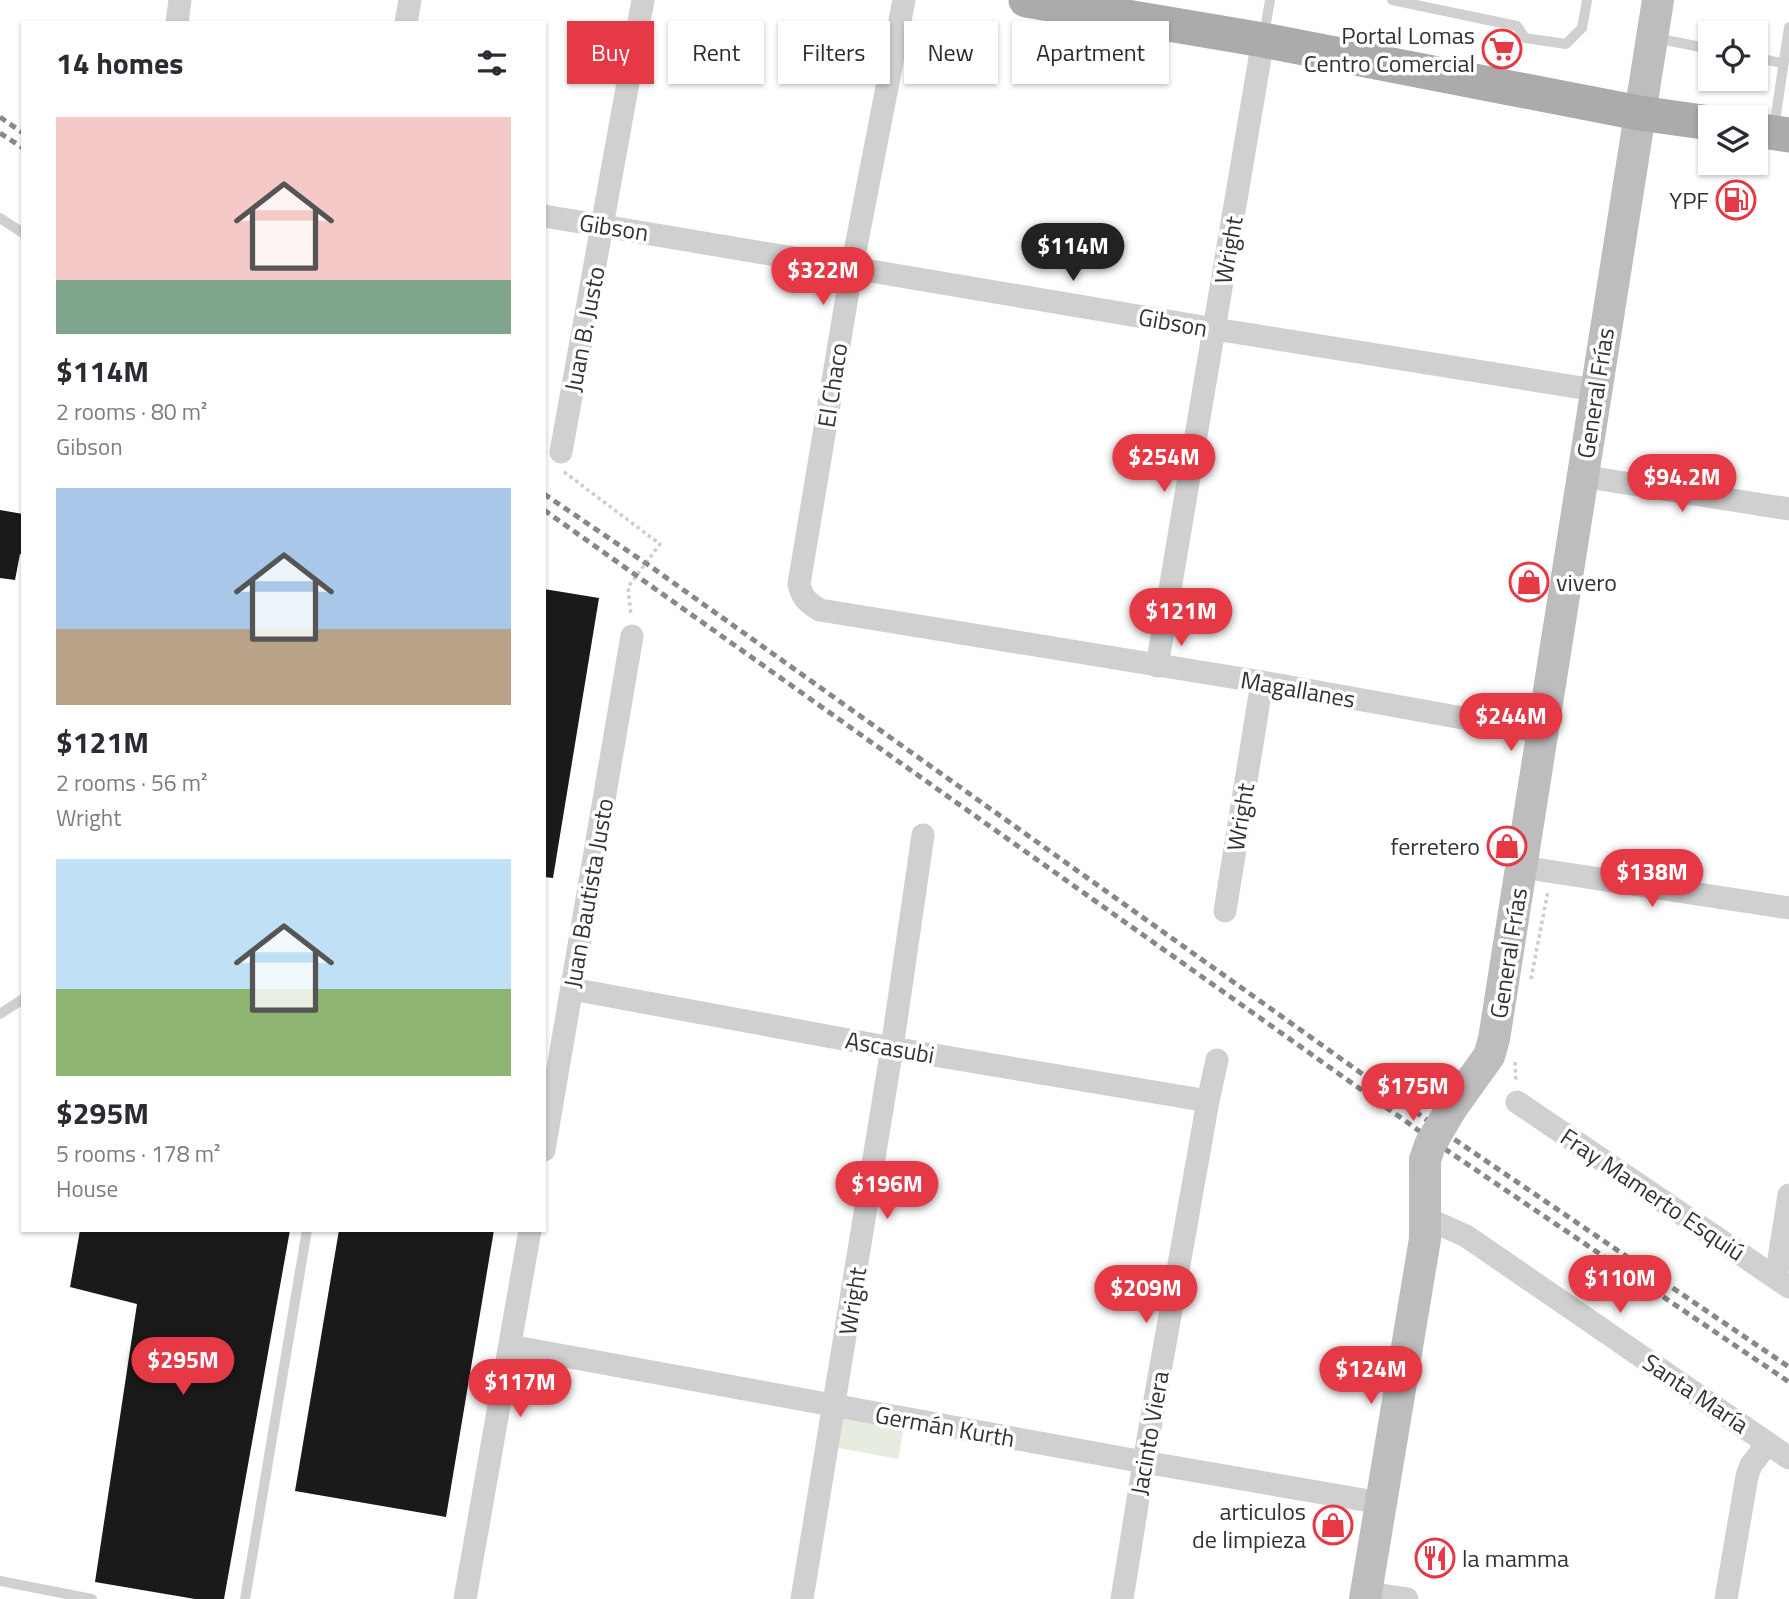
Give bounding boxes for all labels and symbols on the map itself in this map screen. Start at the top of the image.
place label: Portal Lomas Centro Comercial [1304,17,1475,81]
supermarket icon: Portal Lomas Centro Comercial [1481,28,1523,70]
fuel station icon: YPF [1715,179,1757,221]
place label: YPF [1669,182,1709,218]
street label: Gibson [577,204,651,250]
street label: Wright [1204,213,1252,287]
pin: $114M [1024,224,1122,283]
pin: $322M [774,247,872,307]
street label: Juan B. Justo [554,263,614,395]
street label: Gibson [1136,298,1210,346]
street label: General Frías [1567,325,1623,461]
street label: El Chaco [808,340,856,430]
pin: $254M [1115,434,1213,494]
pin: $94.2M [1625,454,1739,514]
shop icon: vivero [1508,561,1550,603]
place label: vivero [1556,564,1617,600]
pin: $121M [1132,588,1230,648]
street label: Magallanes [1238,661,1358,717]
pin: $244M [1462,694,1560,753]
street label: Wright [1217,780,1263,853]
street label: Juan Bautista Justo [554,795,622,991]
shop icon: ferretero [1486,825,1528,867]
place label: ferretero [1390,828,1480,864]
pin: $138M [1603,850,1701,909]
street label: General Frías [1480,885,1536,1021]
street label: Ascasubi [843,1021,937,1073]
pin: $175M [1364,1064,1462,1123]
street label: Fray Mamerto Esquiú [1553,1119,1753,1269]
pin: $196M [838,1162,936,1221]
pin: $110M [1571,1256,1669,1315]
street label: Wright [829,1264,875,1337]
pin: $209M [1097,1266,1195,1325]
pin: $295M [134,1338,232,1397]
street label: Santa María [1636,1344,1756,1442]
pin: $124M [1322,1346,1420,1406]
pin: $117M [471,1360,569,1419]
street label: Jacinto Viera [1120,1368,1178,1498]
street label: Germán Kurth [872,1396,1018,1456]
place label: articulos de limpieza [1192,1493,1306,1557]
shop icon: articulos de limpieza [1312,1504,1354,1546]
restaurant icon: la mamma [1414,1537,1456,1579]
place label: la mamma [1462,1540,1569,1576]

